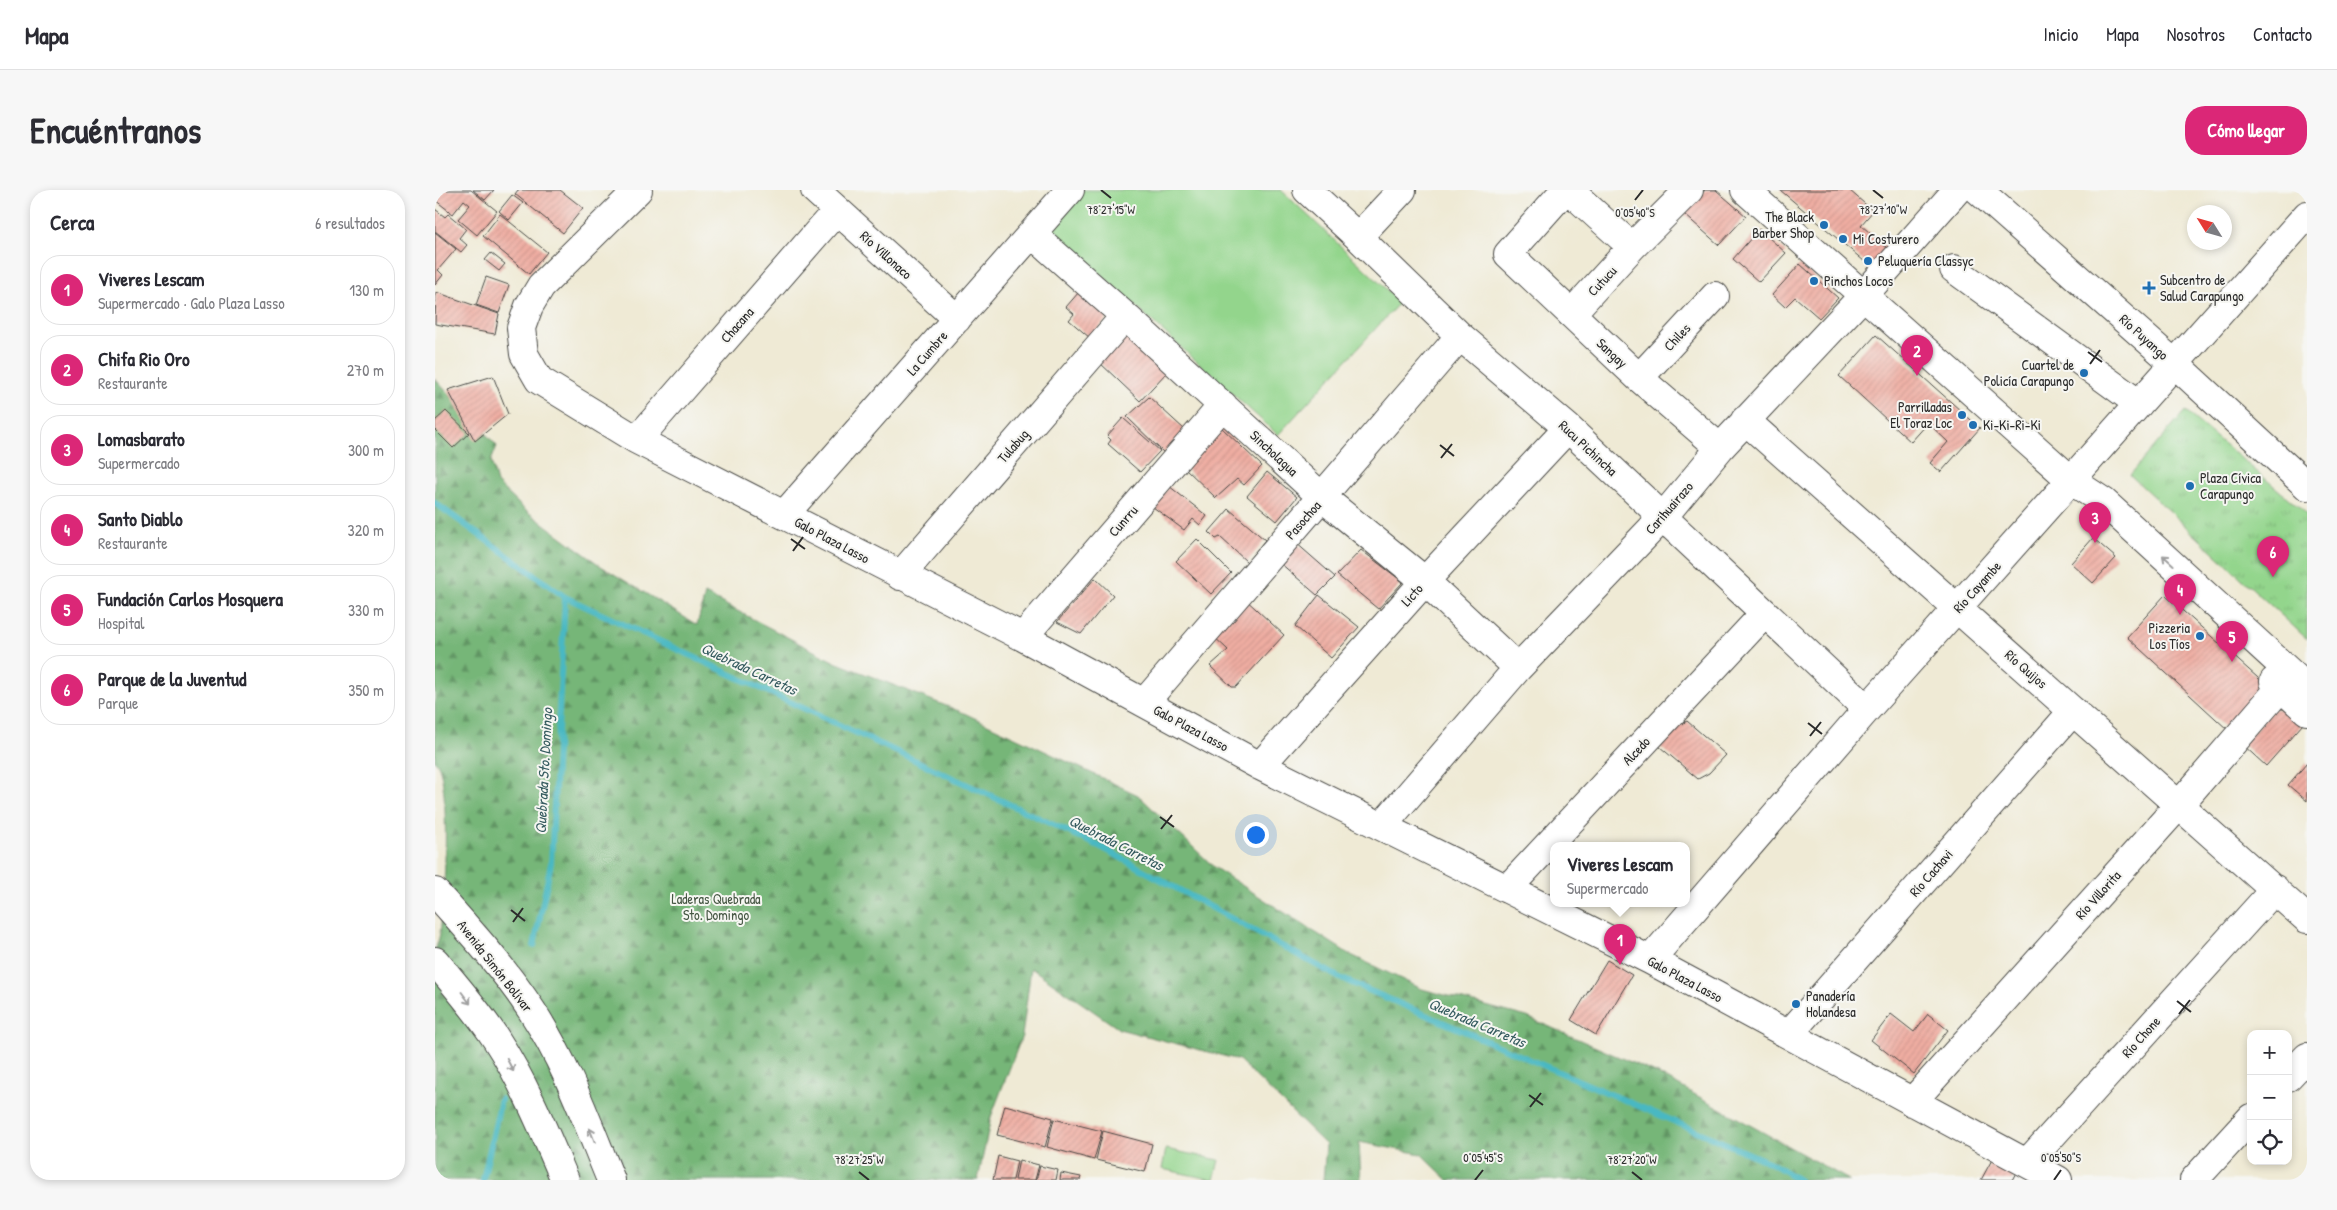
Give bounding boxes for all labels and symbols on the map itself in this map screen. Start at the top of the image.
text: 78°27'15"W [1087,201,1136,218]
text: 78°27'10"W [1859,201,1908,218]
text: 0°05'40"S [1615,204,1655,221]
north arrow [2187,205,2232,250]
place label: The Black Barber Shop [1752,207,1814,243]
marker: The Black Barber Shop [1818,219,1830,231]
street label: Río Villonaco [856,226,917,283]
place label: Mi Costurero [1853,229,1919,248]
marker: Mi Costurero [1837,233,1849,245]
place label: Peluquería Classyc [1878,251,1974,271]
marker: Peluquería Classyc [1862,255,1874,267]
street label: Cutucu [1583,261,1621,300]
place label: Subcentro de Salud Carapungo [2160,270,2244,306]
place label: Pinchos Locos [1824,271,1893,290]
marker: Pinchos Locos [1808,275,1820,287]
marker: Subcentro de Salud Carapungo [2142,281,2156,295]
street label: Chacana [716,302,758,347]
street label: Río Puyango [2115,309,2173,365]
street label: Chiles [1659,319,1694,355]
street label: La Cumbre [902,326,952,379]
street label: Sangay [1592,333,1632,373]
pin: 2 [1901,335,1933,376]
place label: Cuartel de Policía Carapungo [1984,355,2074,391]
marker: Cuartel de Policía Carapungo [2078,367,2090,379]
place label: Parrilladas El Toraz Loc [1890,397,1953,432]
marker: Parrilladas El Toraz Loc [1956,409,1968,421]
place label: Ki-Ki-Ri-Ki [1983,415,2041,434]
street label: Rucu Pichincha [1555,416,1622,480]
marker: Ki-Ki-Ri-Ki [1967,419,1979,431]
street label: Tulabug [993,425,1033,467]
street label: Sincholagua [1245,425,1303,481]
place label: Plaza Cívica Carapungo [2200,468,2262,504]
street label: Carihuairazo [1640,477,1697,538]
marker: Plaza Cívica Carapungo [2184,480,2196,492]
street label: Pasochoa [1280,496,1325,543]
street label: Cunrru [1104,501,1142,540]
pin: 3 [2079,502,2111,543]
street label: Galo Plaza Lasso [791,512,873,567]
pin: 6 [2257,536,2289,577]
one-way arrow [2161,554,2174,566]
street label: Río Cayambe [1948,556,2006,617]
pin: 4 [2164,574,2196,615]
street label: Licto [1396,579,1427,610]
place label: Pizzeria Los Tíos [2149,618,2190,653]
pin: 5 [2216,621,2248,662]
marker: Pizzeria Los Tíos [2194,630,2206,642]
water label: Quebrada Carretas [698,637,802,700]
street label: Río Quijos [2000,645,2052,693]
street label: Galo Plaza Lasso [1150,700,1232,755]
water label: Quebrada Sto. Domingo [530,707,557,834]
street label: Alcedo [1618,732,1654,769]
water label: Quebrada Carretas [1065,810,1168,876]
your location [1243,822,1269,848]
street label: Río Cachavi [1905,845,1957,900]
street label: Río Villorita [2071,866,2125,923]
park label: Laderas Quebrada Sto. Domingo [671,889,761,925]
street label: Avenida Simón Bolívar [453,916,538,1016]
pin: 1 [1604,924,1636,965]
street label: Galo Plaza Lasso [1644,951,1726,1006]
place label: Panadería Holandesa [1806,986,1856,1021]
one-way arrow [461,991,471,1005]
water label: Quebrada Carretas [1426,993,1530,1053]
marker: Panadería Holandesa [1790,998,1802,1010]
street label: Río Chone [2117,1012,2165,1061]
one-way arrow [506,1057,516,1072]
one-way arrow [587,1128,597,1143]
text: 0°05'45"S [1463,1149,1503,1166]
text: 0°05'50"S [2041,1149,2082,1166]
text: 78°27'25"W [834,1151,884,1168]
text: 78°27'20"W [1607,1151,1657,1168]

